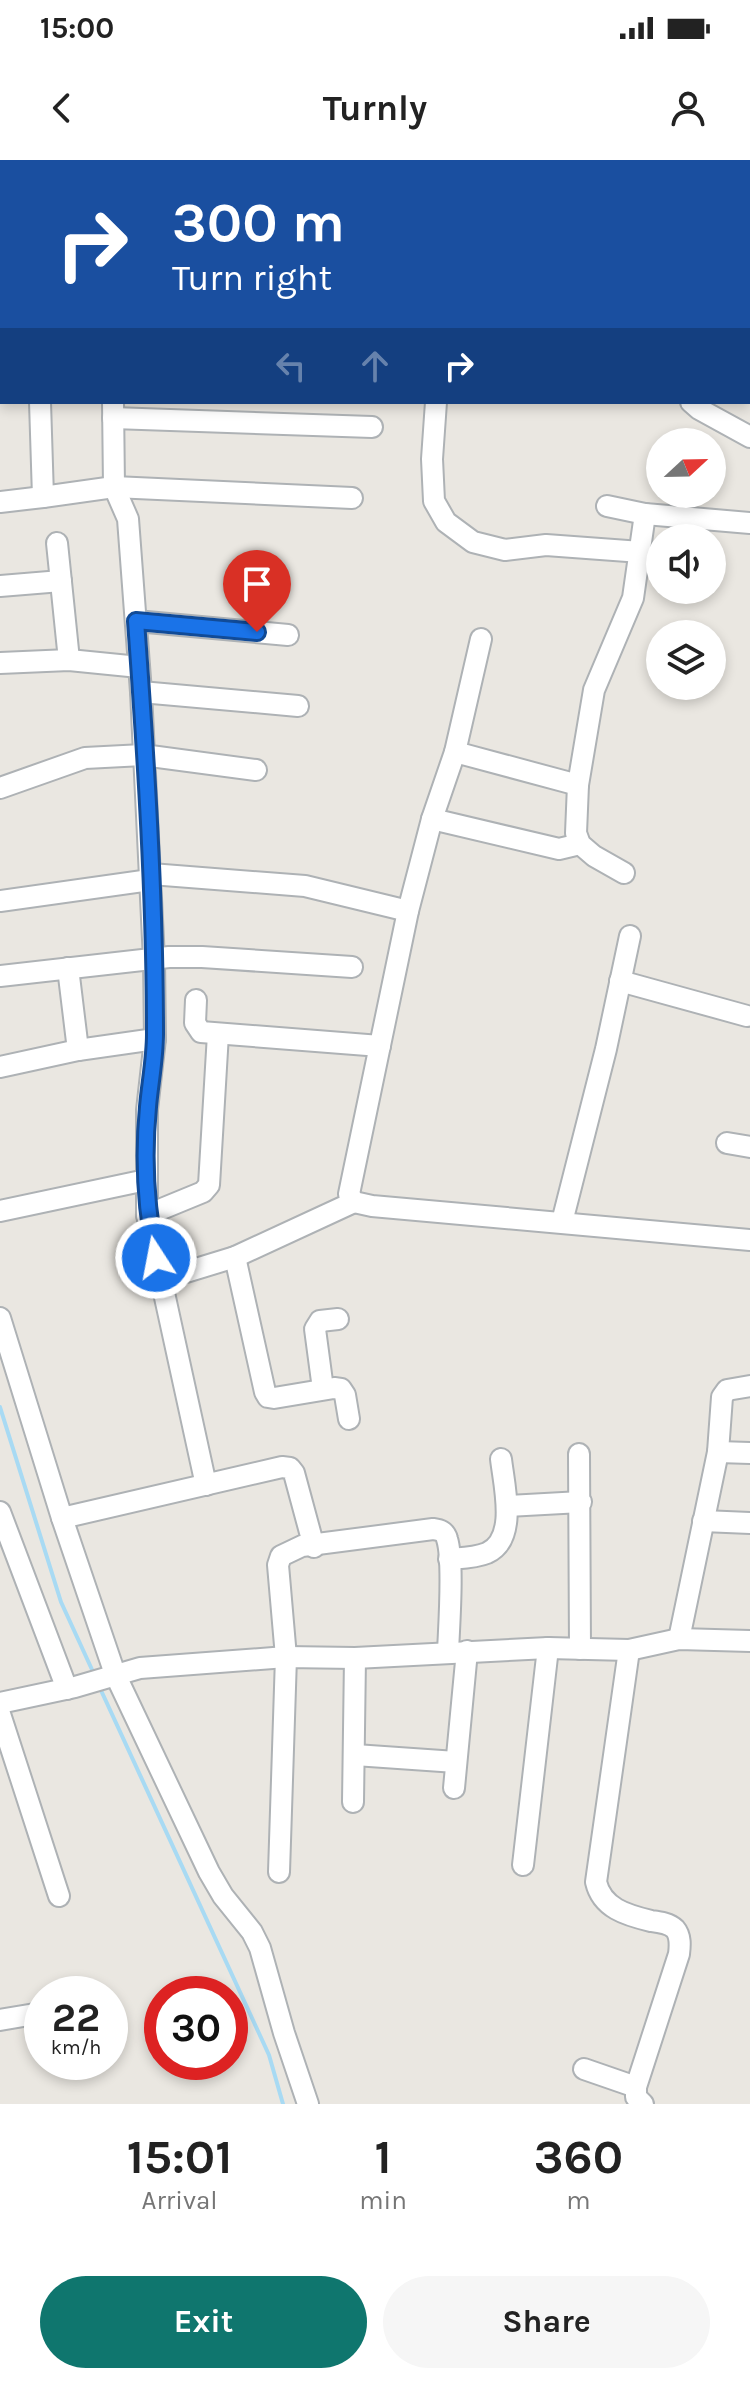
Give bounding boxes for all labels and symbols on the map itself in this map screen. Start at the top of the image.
north arrow [646,428,726,508]
pin [223,550,291,632]
position arrow [114,1216,198,1300]
speed limit sign: 30 [144,1976,248,2080]

